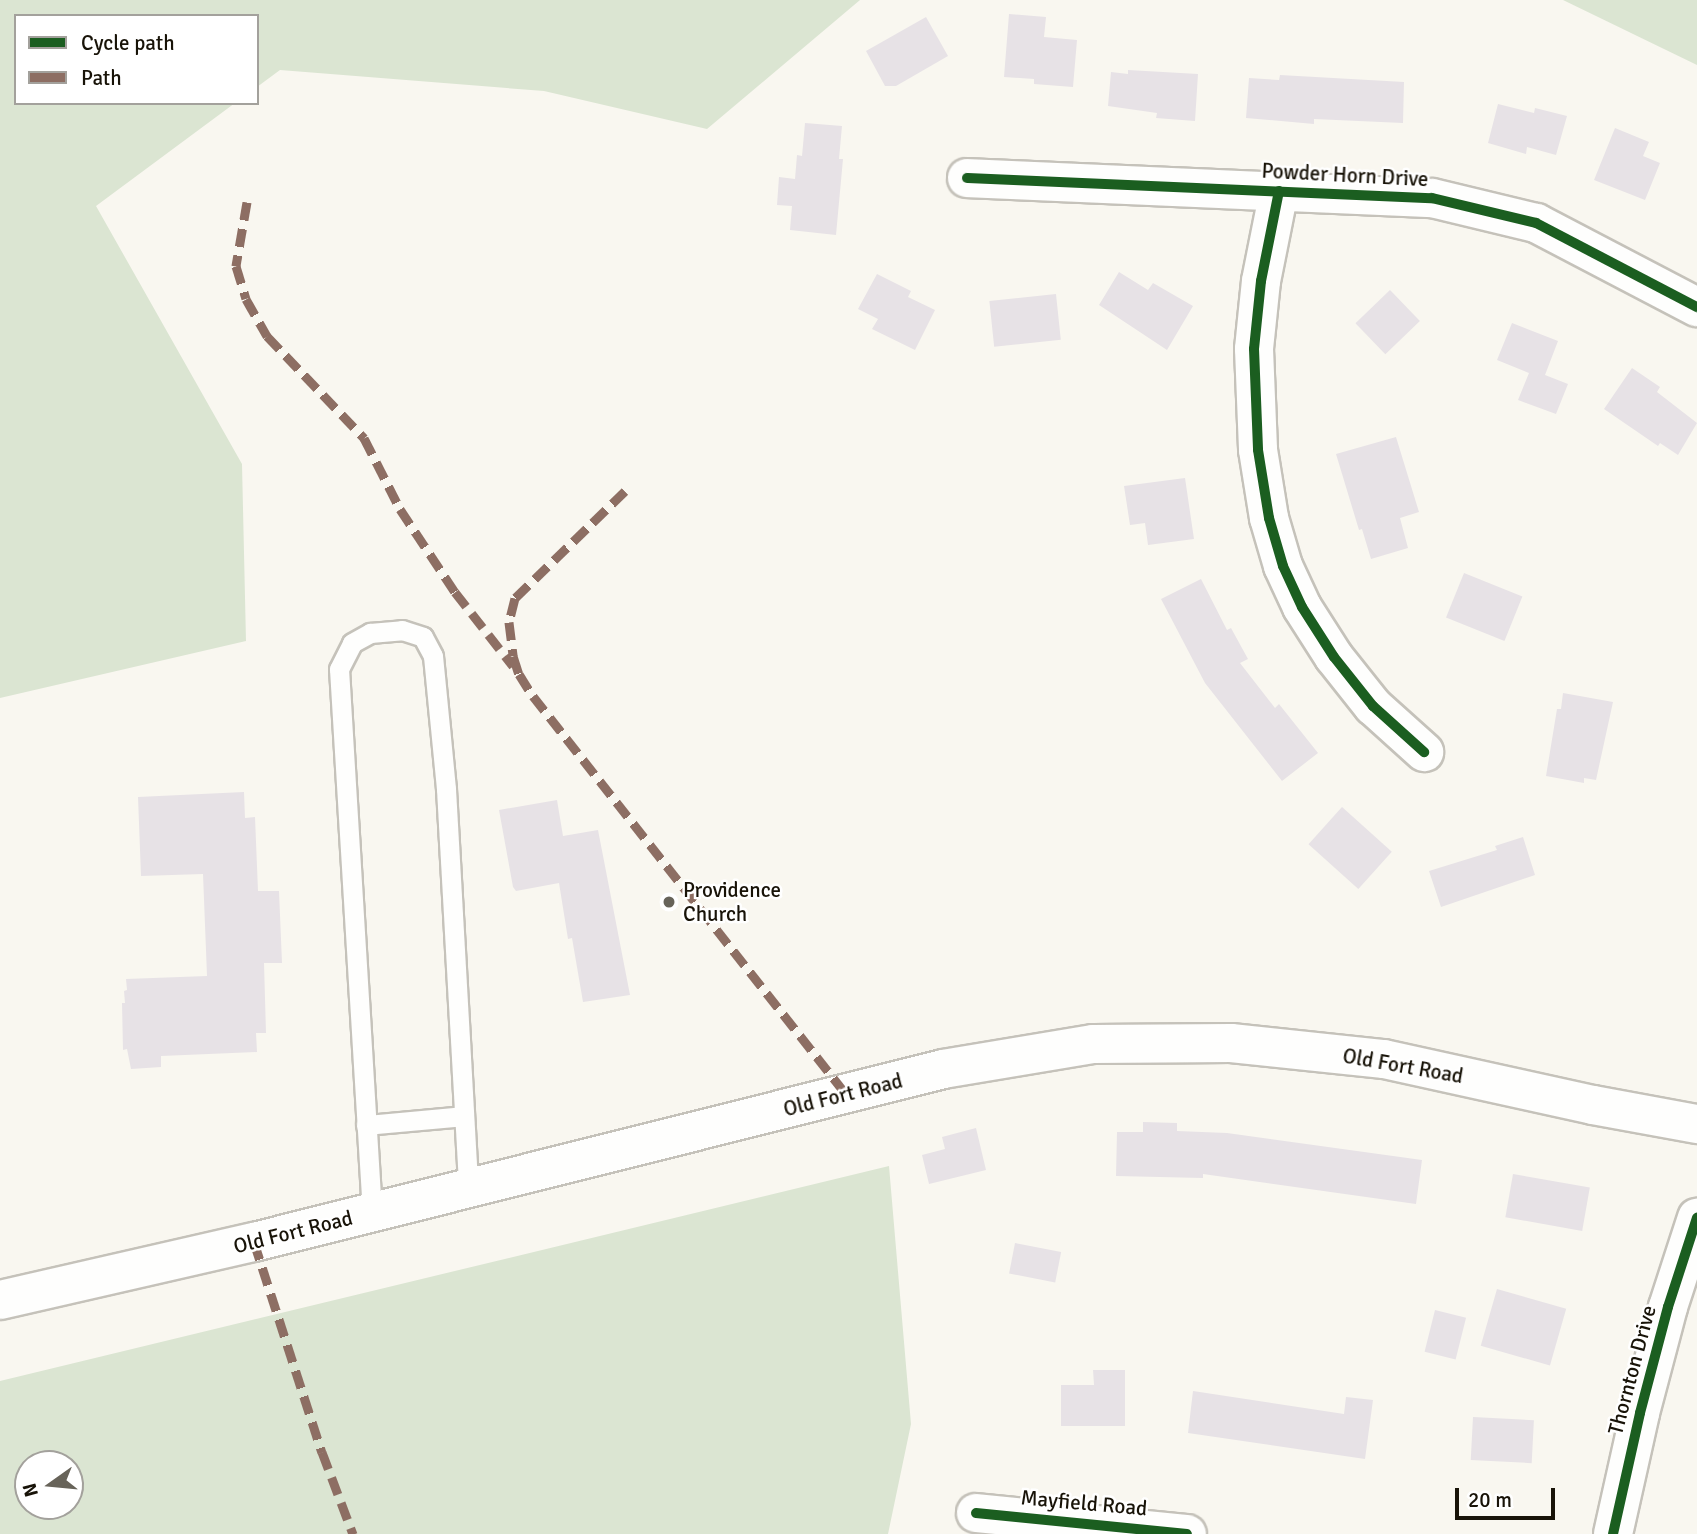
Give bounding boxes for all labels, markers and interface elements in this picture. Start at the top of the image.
legend [14,14,259,105]
text: Cycle path [81,30,175,56]
text: Path [81,65,122,91]
street label: Powder Horn Drive [1261,158,1429,192]
place label: Providence Church [683,877,781,927]
marker: Providence Church [661,894,677,910]
street label: Old Fort Road [1341,1043,1465,1089]
street label: Old Fort Road [781,1068,905,1122]
street label: Old Fort Road [231,1205,355,1259]
street label: Thornton Drive [1603,1303,1661,1437]
north arrow [14,1450,84,1520]
scale bar [1459,1474,1559,1518]
text: N [17,1480,44,1499]
street label: Mayfield Road [1020,1485,1148,1521]
text: 20 m [1468,1487,1512,1513]

